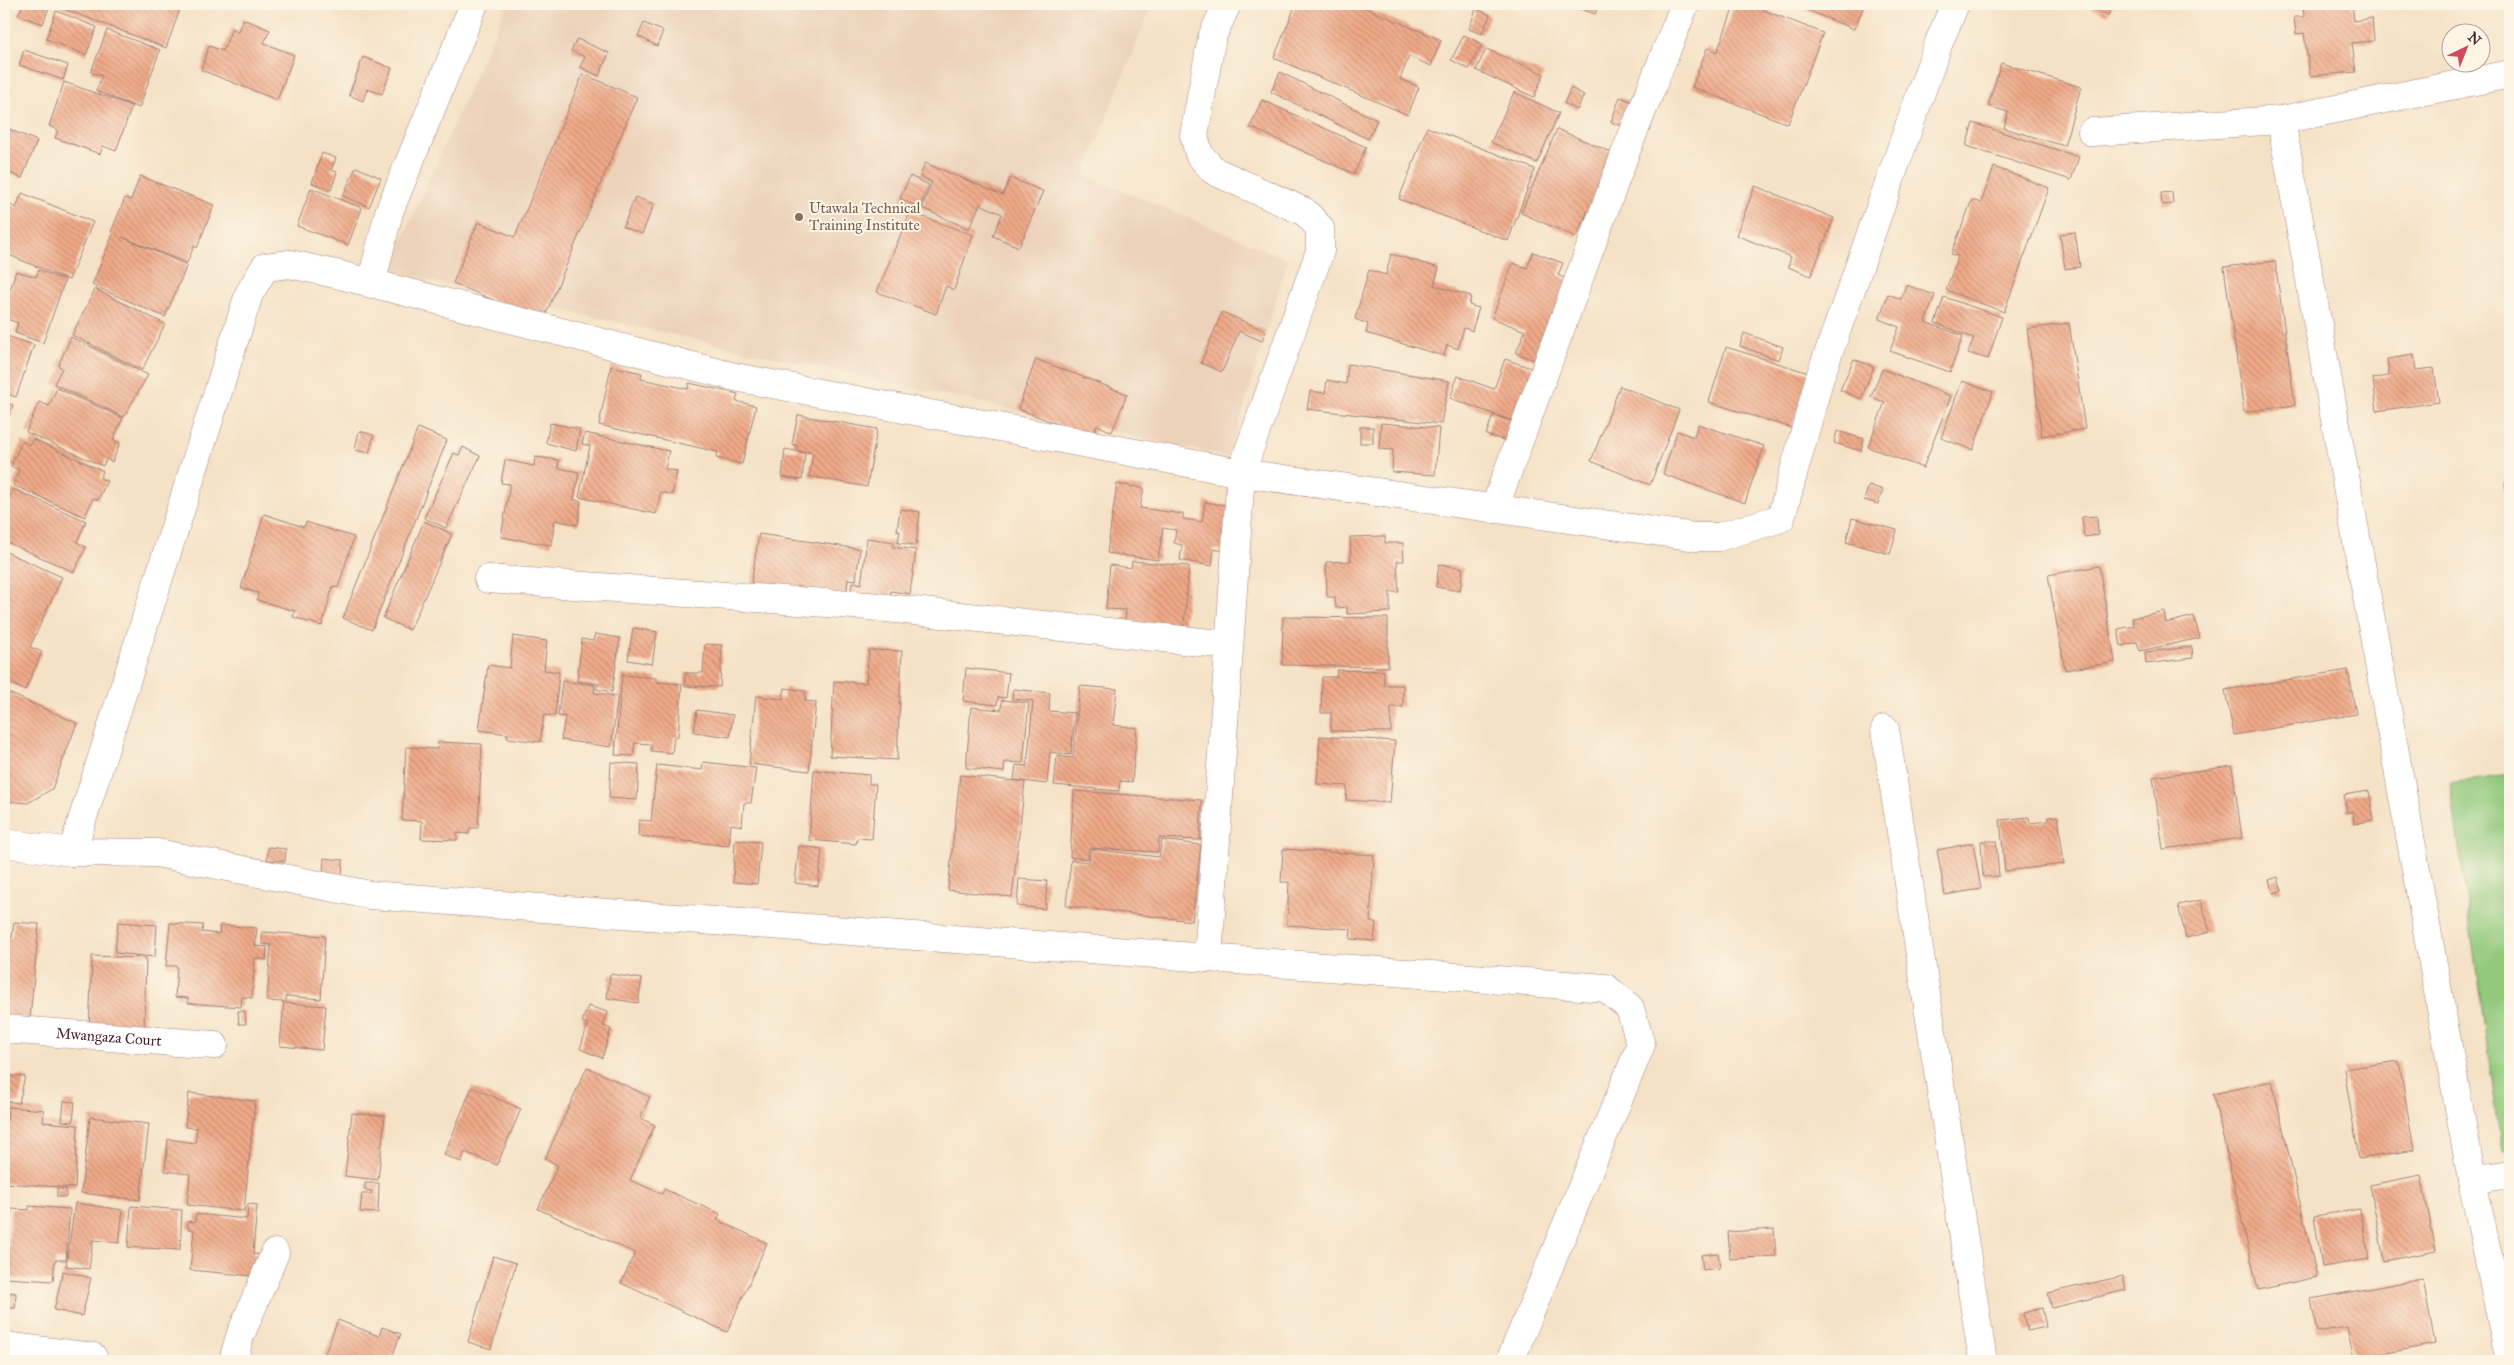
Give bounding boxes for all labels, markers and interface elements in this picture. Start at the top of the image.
north arrow [2442,22,2492,72]
text: N [2464,29,2485,49]
place label: Utawala Technical Training Institute [809,199,922,234]
marker: Utawala Technical Training Institute [793,211,805,223]
street label: Mwangaza Court [55,1024,163,1050]

